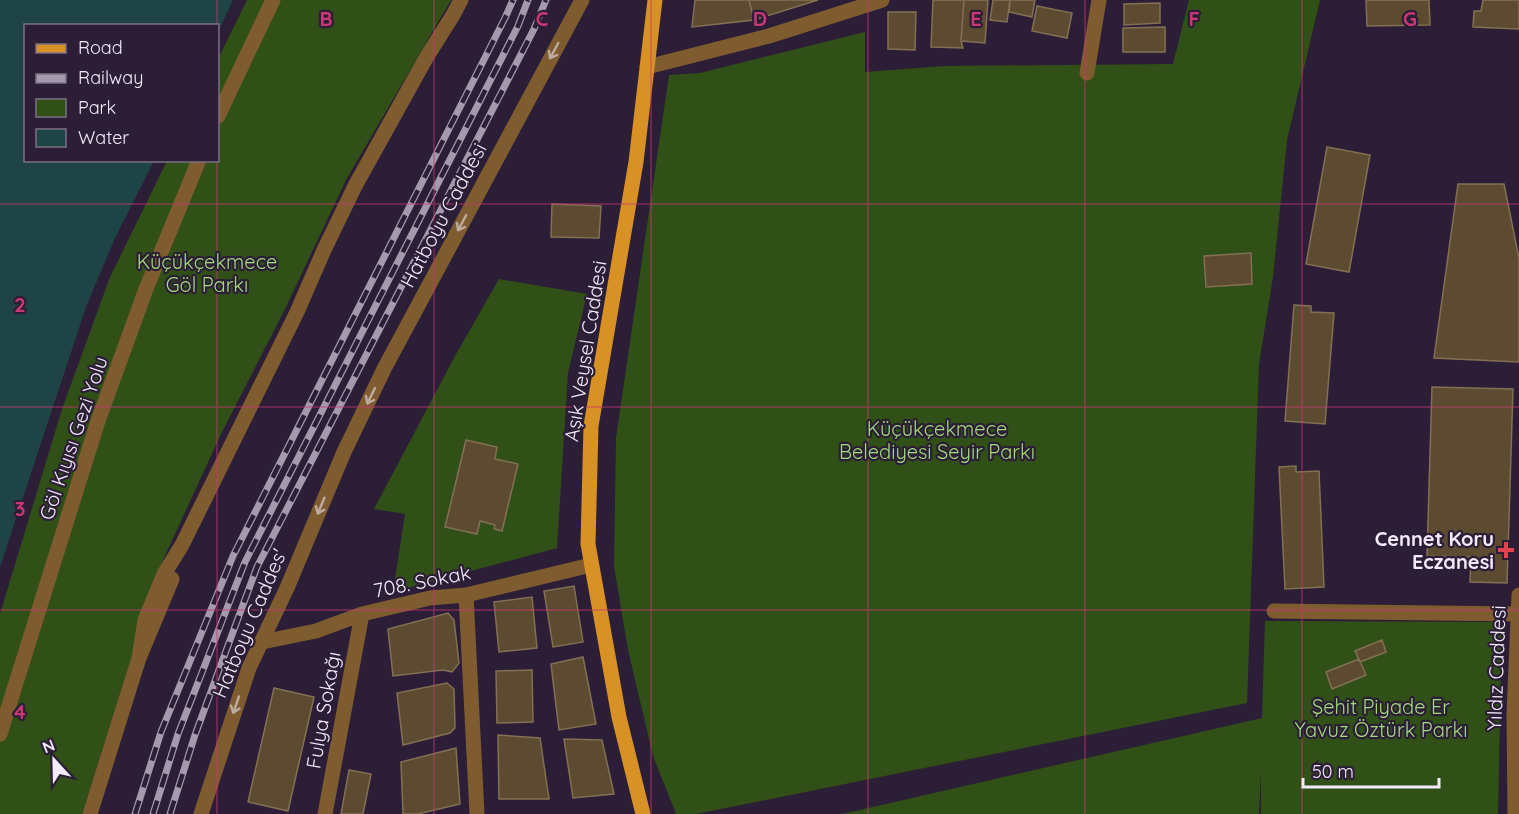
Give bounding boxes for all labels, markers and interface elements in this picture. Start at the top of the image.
text: B [319,6,333,31]
text: C [536,6,549,31]
text: D [753,6,767,31]
text: E [970,6,982,31]
text: F [1188,6,1200,31]
text: G [1403,6,1417,31]
legend [24,24,219,162]
text: Road [78,36,123,59]
one-way arrow [548,42,559,60]
text: Railway [78,66,144,89]
text: Park [78,96,116,119]
text: Water [78,126,129,149]
street label: Hatboyu Caddesi [394,138,492,292]
one-way arrow [456,214,467,232]
park label: Küçükçekmece Göl Parkı [137,249,277,297]
street label: Aşık Veysel Caddesi [558,259,612,443]
text: 2 [14,292,26,317]
street label: Göl Kıyısı Gezi Yolu [33,353,113,523]
one-way arrow [365,386,377,404]
park label: Küçükçekmece Belediyesi Seyir Parkı [839,416,1035,464]
text: 3 [15,496,25,521]
one-way arrow [315,497,327,515]
place label: Cennet Koru Eczanesi [1375,526,1494,574]
marker: Cennet Koru Eczanesi [1499,543,1513,557]
street label: Hatboyu Caddes' [206,545,292,701]
street label: 708. Sokak [371,559,473,603]
street label: Yıldız Caddesi [1481,605,1511,731]
street label: Fulya Sokağı [300,649,346,771]
park label: Şehit Piyade Er Yavuz Öztürk Parkı [1295,694,1467,742]
one-way arrow [230,695,241,713]
text: 4 [14,699,26,724]
north arrow [24,730,84,790]
text: N [39,735,58,758]
scale bar [1303,751,1440,789]
text: 50 m [1312,760,1354,783]

